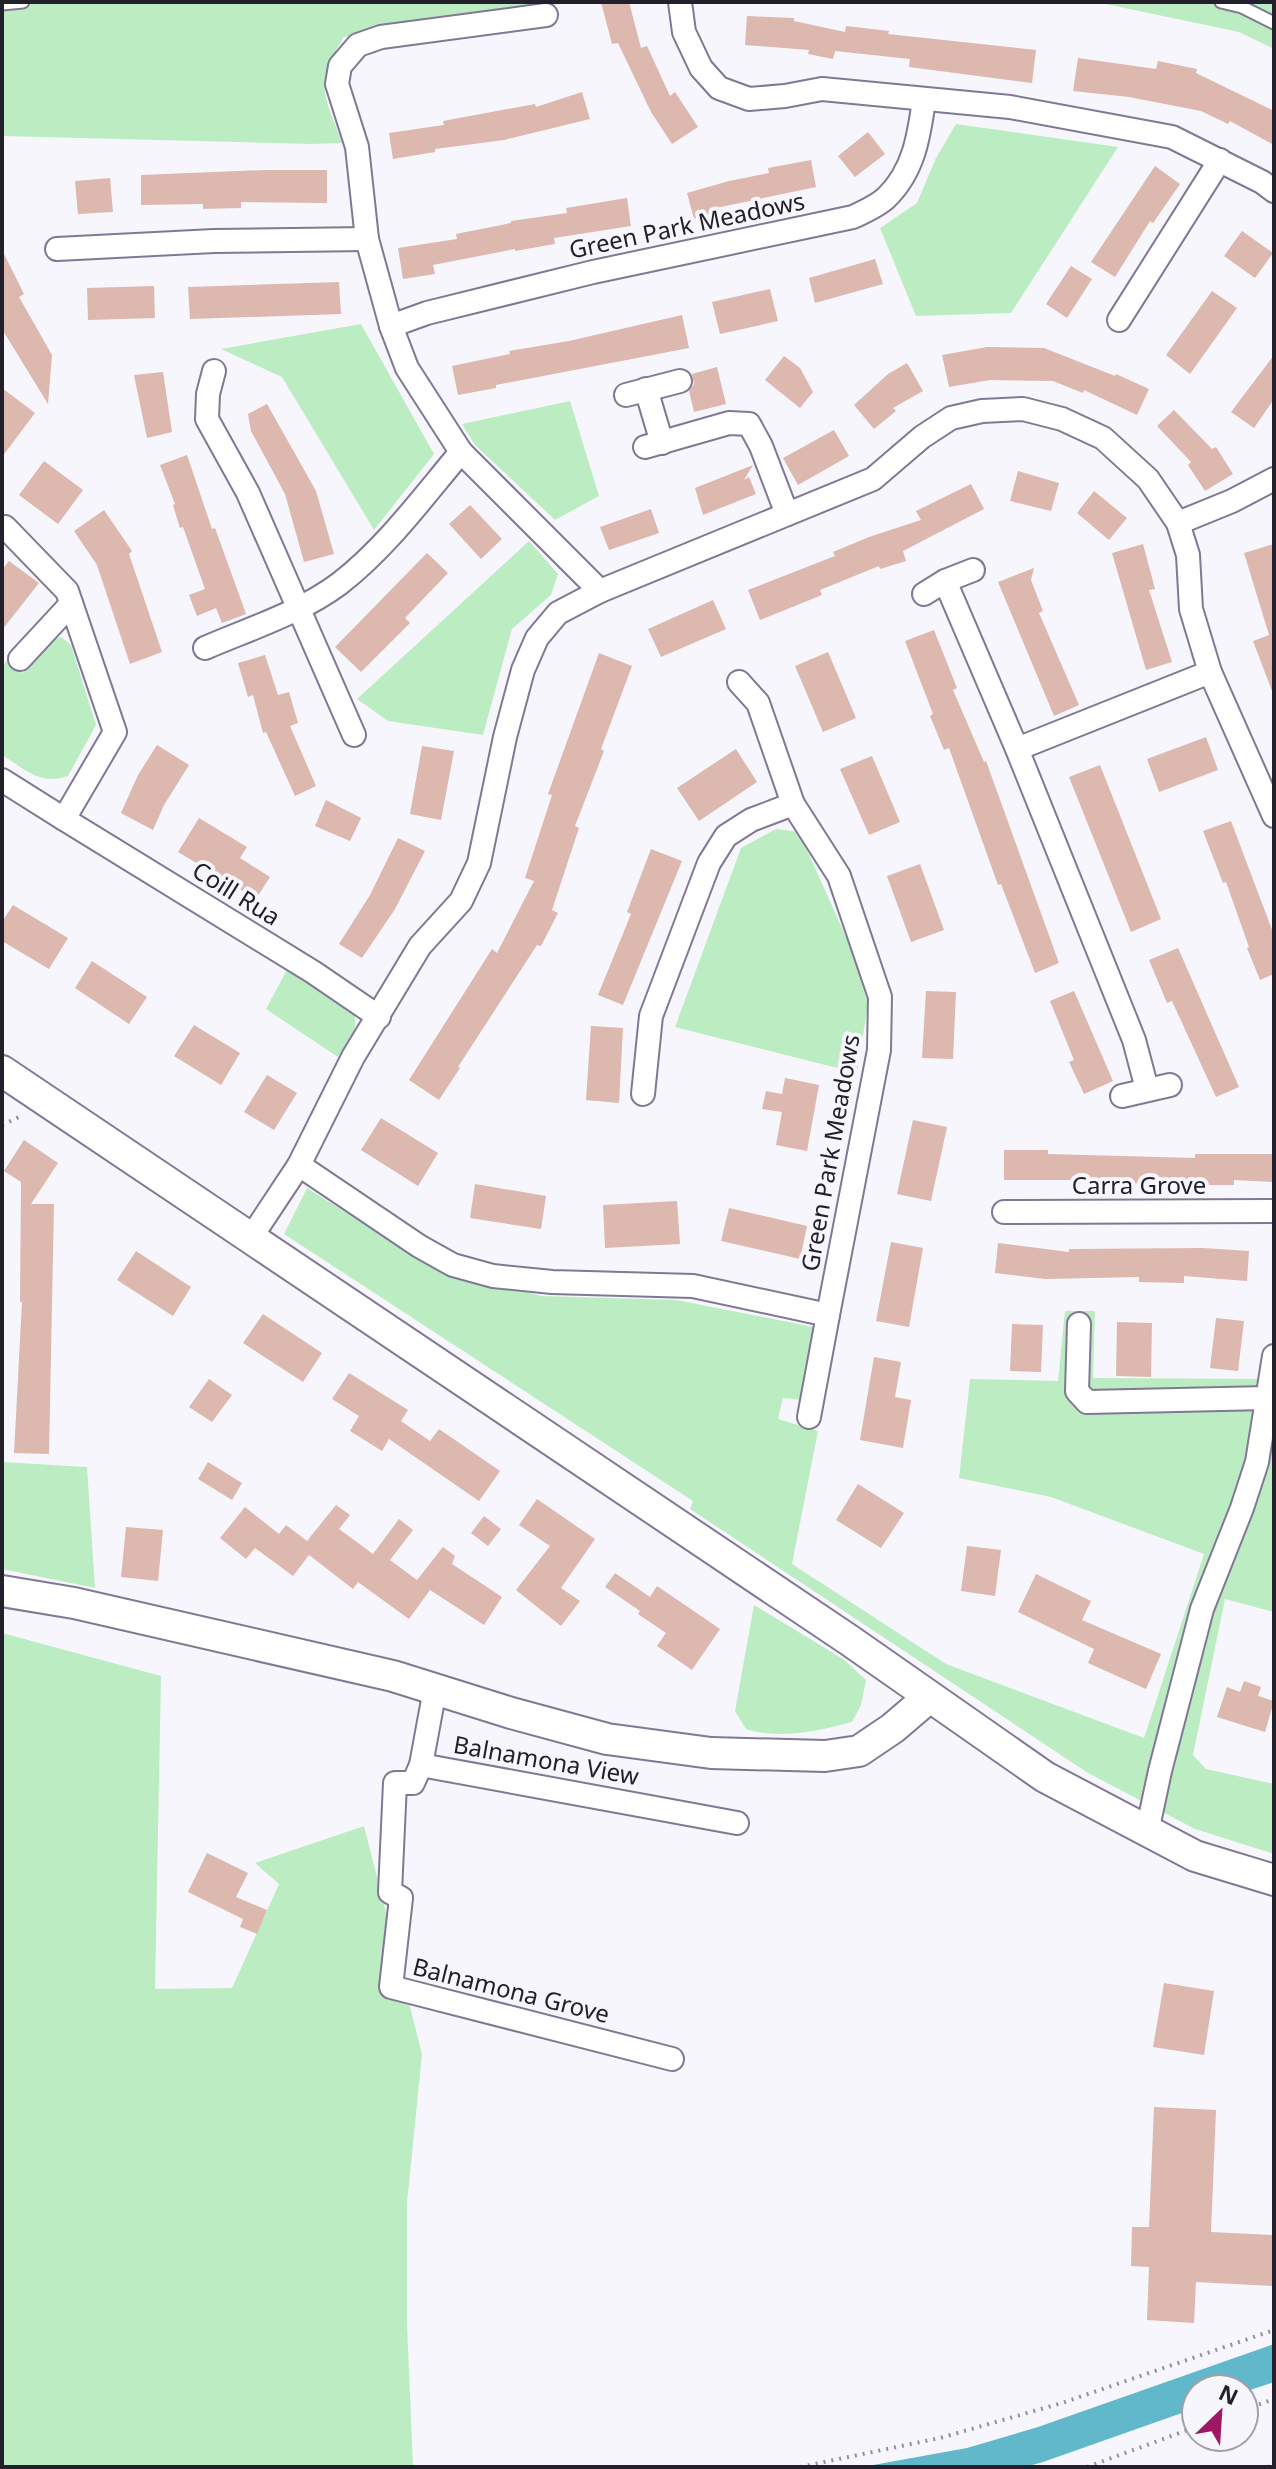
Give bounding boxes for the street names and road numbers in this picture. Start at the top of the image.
street label: Green Park Meadows [566,183,807,266]
street label: Coill Rua [187,853,287,933]
street label: Green Park Meadows [792,1032,867,1274]
street label: Carra Grove [1072,1168,1206,1201]
street label: Balnamona View [451,1727,642,1792]
street label: Balnamona Grove [410,1949,613,2030]

